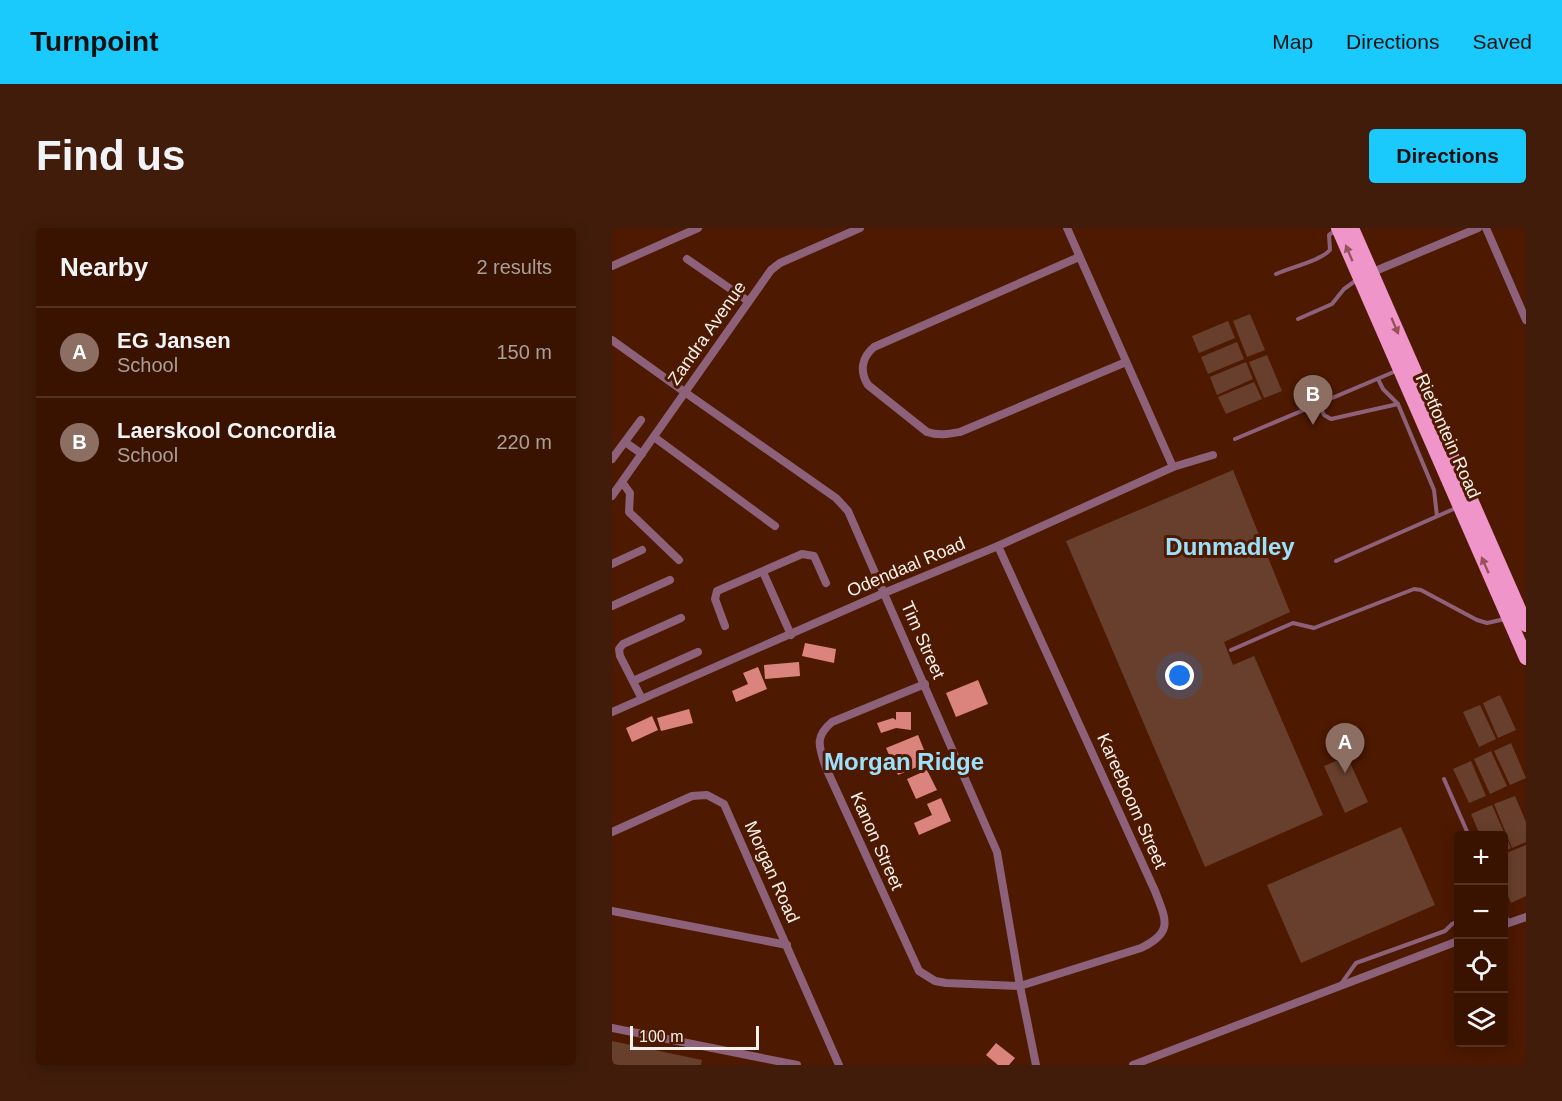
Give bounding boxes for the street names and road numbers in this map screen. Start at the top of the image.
street label: Zandra Avenue [664,277,750,389]
street label: Rietfontein Road [1412,371,1484,501]
street label: Odendaal Road [844,533,968,601]
street label: Tim Street [897,598,949,682]
street label: Kareeboom Street [1093,730,1171,872]
street label: Kanon Street [846,789,908,893]
street label: Morgan Road [741,818,803,926]

